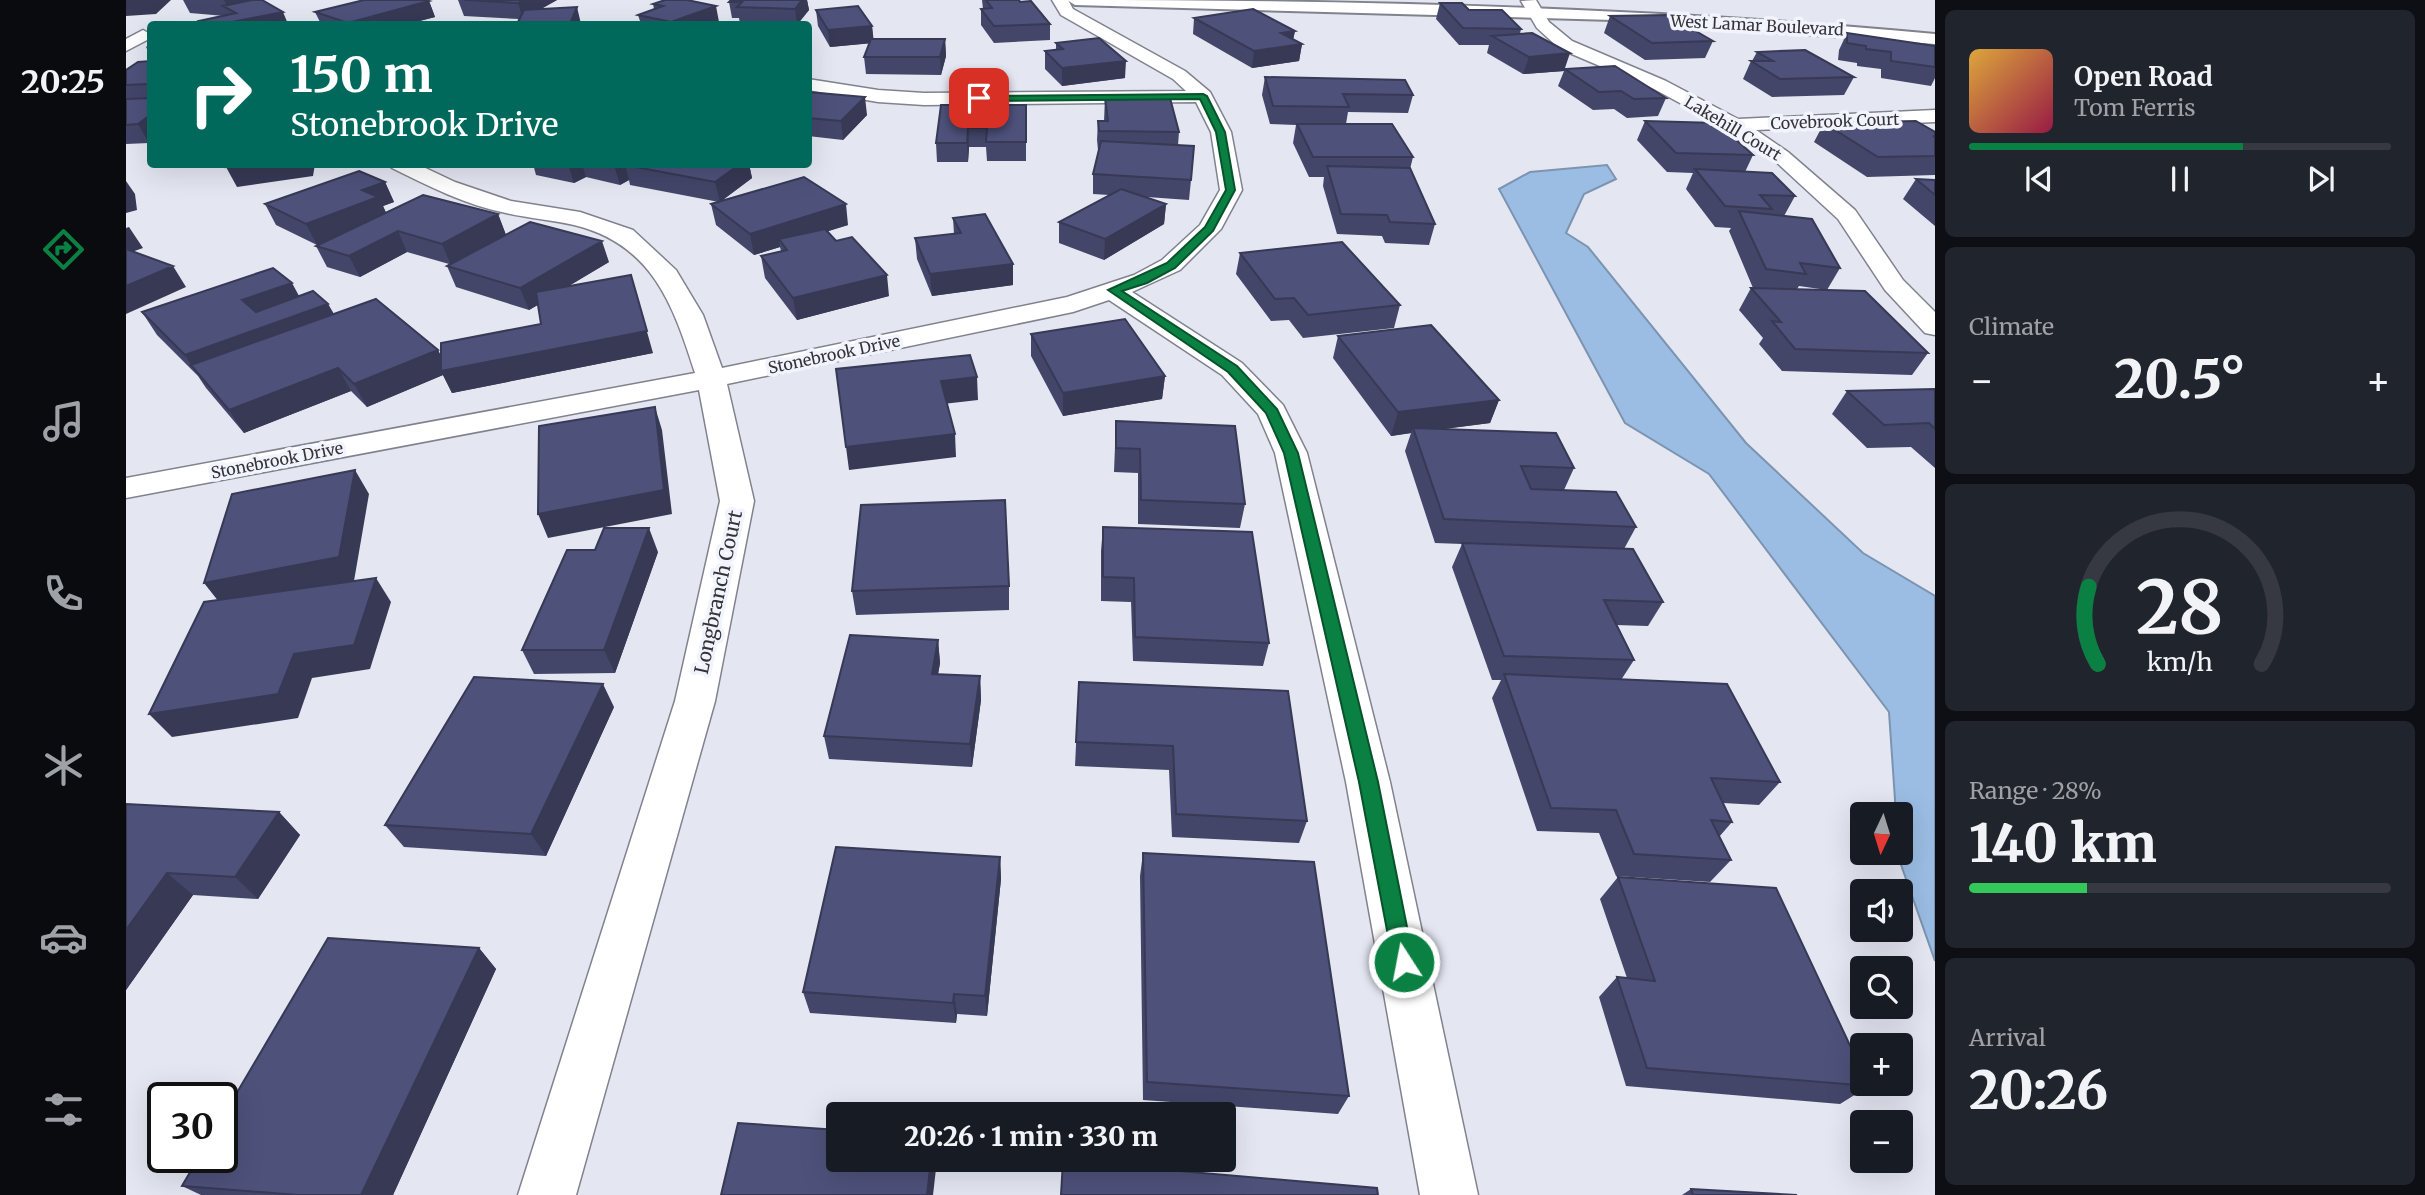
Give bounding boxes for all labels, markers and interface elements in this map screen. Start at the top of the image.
street label: West Lamar Boulevard [1669,10,1845,40]
text: 150 m [290,44,433,105]
icon: right [175,49,266,140]
text: Open Road [2074,60,2213,93]
text: 20:25 [21,62,105,102]
pin [949,68,1009,128]
icon: arrive [960,79,998,117]
street label: Lakehill Court [1681,91,1786,165]
text: Tom Ferris [2074,93,2196,122]
text: Stonebrook Drive [290,105,558,145]
street label: Covebrook Court [1770,109,1900,133]
icon: previous [2020,160,2058,198]
icon: pause [2161,160,2199,198]
icon: next [2302,160,2340,198]
icon: directions [39,225,88,274]
text: Climate [1969,312,2054,341]
street label: Stonebrook Drive [766,330,902,378]
text: 20.5° [2114,347,2246,412]
text: − [1969,357,1994,404]
text: + [2366,357,2391,404]
icon: music [39,397,88,446]
street label: Stonebrook Drive [209,437,345,483]
street label: Longbranch Court [689,507,747,676]
text: 28 [2136,562,2224,654]
icon: phone [39,569,88,618]
text: km/h [2147,645,2213,677]
icon: climate [39,741,88,790]
text: Range · 28% [1969,776,2102,805]
north arrow [1850,802,1913,864]
map controls [1850,802,1913,1173]
text: 140 km [1969,811,2157,876]
button: sound [1850,879,1913,942]
icon: car [39,913,88,962]
position arrow [1367,925,1441,999]
button: search [1850,956,1913,1019]
text: Arrival [1969,1023,2046,1052]
button: + [1850,1033,1913,1096]
text: 20:26 [1969,1058,2108,1123]
speed limit sign: 30 [147,1082,238,1173]
icon: filters [39,1085,88,1134]
button: − [1850,1110,1913,1173]
text: 20:26 · 1 min · 330 m [904,1120,1158,1153]

